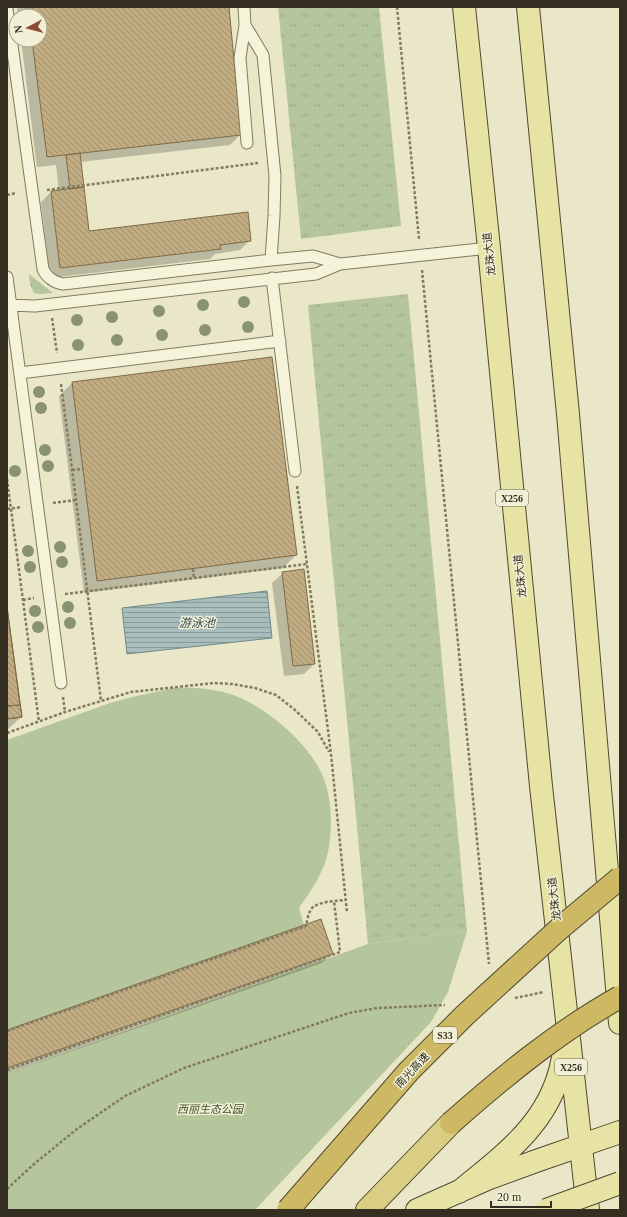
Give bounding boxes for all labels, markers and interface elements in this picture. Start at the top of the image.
north arrow [8,8,48,48]
text: N [12,24,25,34]
street label: 龙珠大道 [481,231,497,277]
road number: X256 [496,490,528,506]
street label: 龙珠大道 [512,553,528,599]
water label: 游泳池 [179,616,216,630]
street label: 龙珠大道 [545,876,563,922]
road number: S33 [433,1027,457,1043]
street label: 南光高速 [393,1050,431,1090]
road number: X256 [555,1059,587,1075]
park label: 西丽生态公园 [177,1103,245,1115]
scale bar [491,1183,551,1209]
text: 20 m [497,1190,522,1204]

